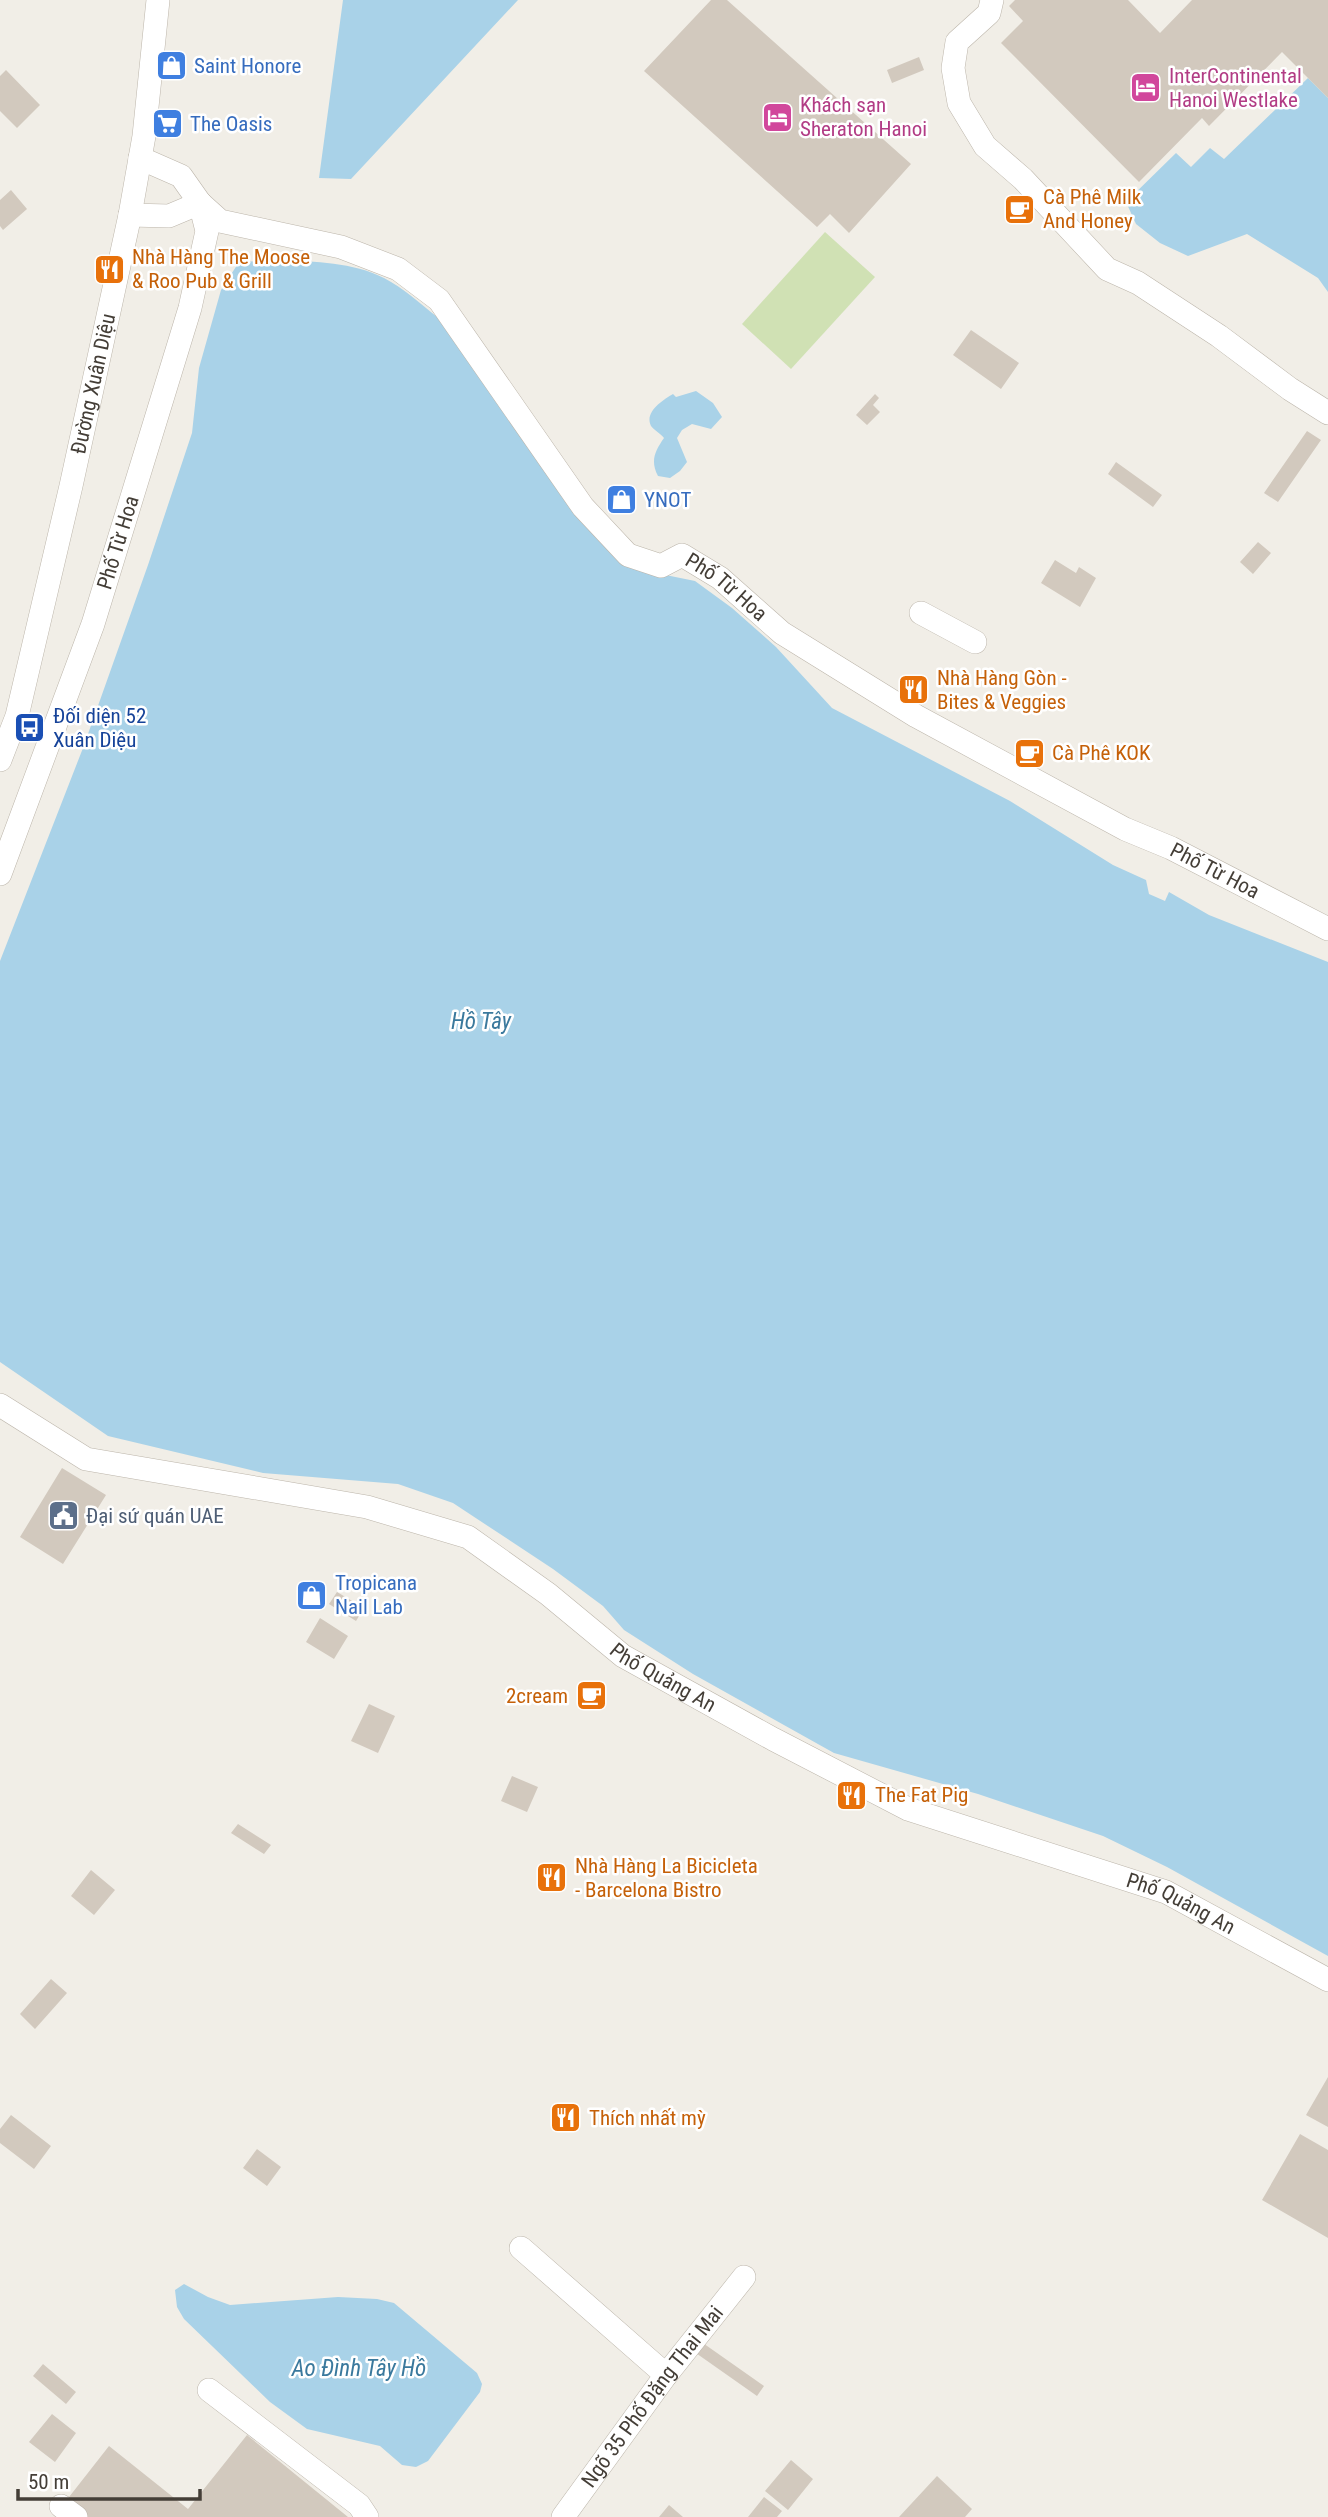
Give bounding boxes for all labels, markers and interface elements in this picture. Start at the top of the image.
shop icon: Saint Honore [154,49,188,83]
place label: Saint Honore [194,54,301,78]
place label: InterContinental Hanoi Westlake [1169,64,1302,112]
hotel icon: InterContinental Hanoi Westlake [1129,71,1163,105]
place label: Khách sạn Sheraton Hanoi [800,93,927,141]
hotel icon: Khách sạn Sheraton Hanoi [760,100,794,134]
supermarket icon: The Oasis [150,107,184,141]
place label: The Oasis [190,112,272,136]
place label: Cà Phê Milk And Honey [1043,185,1142,233]
cafe icon: Cà Phê Milk And Honey [1003,192,1037,226]
place label: Nhà Hàng The Moose & Roo Pub & Grill [132,245,310,293]
restaurant icon: Nhà Hàng The Moose & Roo Pub & Grill [92,252,126,286]
street label: Đường Xuân Diệu [66,311,120,456]
shop icon: YNOT [604,483,638,517]
place label: YNOT [644,488,691,512]
street label: Phố Từ Hoa [92,493,144,592]
street label: Phố Từ Hoa [681,548,772,626]
place label: Nhà Hàng Gòn - Bites & Veggies [937,666,1067,714]
restaurant icon: Nhà Hàng Gòn - Bites & Veggies [897,673,931,707]
place label: Đối diện 52 Xuân Diệu [53,704,146,752]
bus stop icon: Đối diện 52 Xuân Diệu [13,711,47,745]
cafe icon: Cà Phê KOK [1012,736,1046,770]
place label: Cà Phê KOK [1052,741,1151,765]
street label: Phố Từ Hoa [1166,838,1263,903]
water label: Hồ Tây [451,1008,512,1035]
public building icon: Đại sứ quán UAE [46,1499,80,1533]
place label: Đại sứ quán UAE [86,1504,224,1528]
place label: Tropicana Nail Lab [335,1571,417,1619]
shop icon: Tropicana Nail Lab [295,1578,329,1612]
street label: Phố Quảng An [605,1638,720,1717]
cafe icon: 2cream [574,1679,608,1713]
place label: 2cream [506,1684,568,1708]
restaurant icon: The Fat Pig [835,1778,869,1812]
place label: The Fat Pig [875,1783,968,1807]
place label: Nhà Hàng La Bicicleta - Barcelona Bistro [575,1854,758,1902]
restaurant icon: Nhà Hàng La Bicicleta - Barcelona Bistro [535,1861,569,1895]
street label: Phố Quảng An [1123,1868,1239,1939]
restaurant icon: Thích nhất mỳ [549,2101,583,2135]
place label: Thích nhất mỳ [589,2106,706,2130]
street label: Ngõ 35 Phố Đặng Thai Mai [577,2301,728,2492]
water label: Ao Đình Tây Hồ [291,2355,426,2382]
scale bar [18,2458,200,2502]
text: 50 m [28,2470,69,2494]

